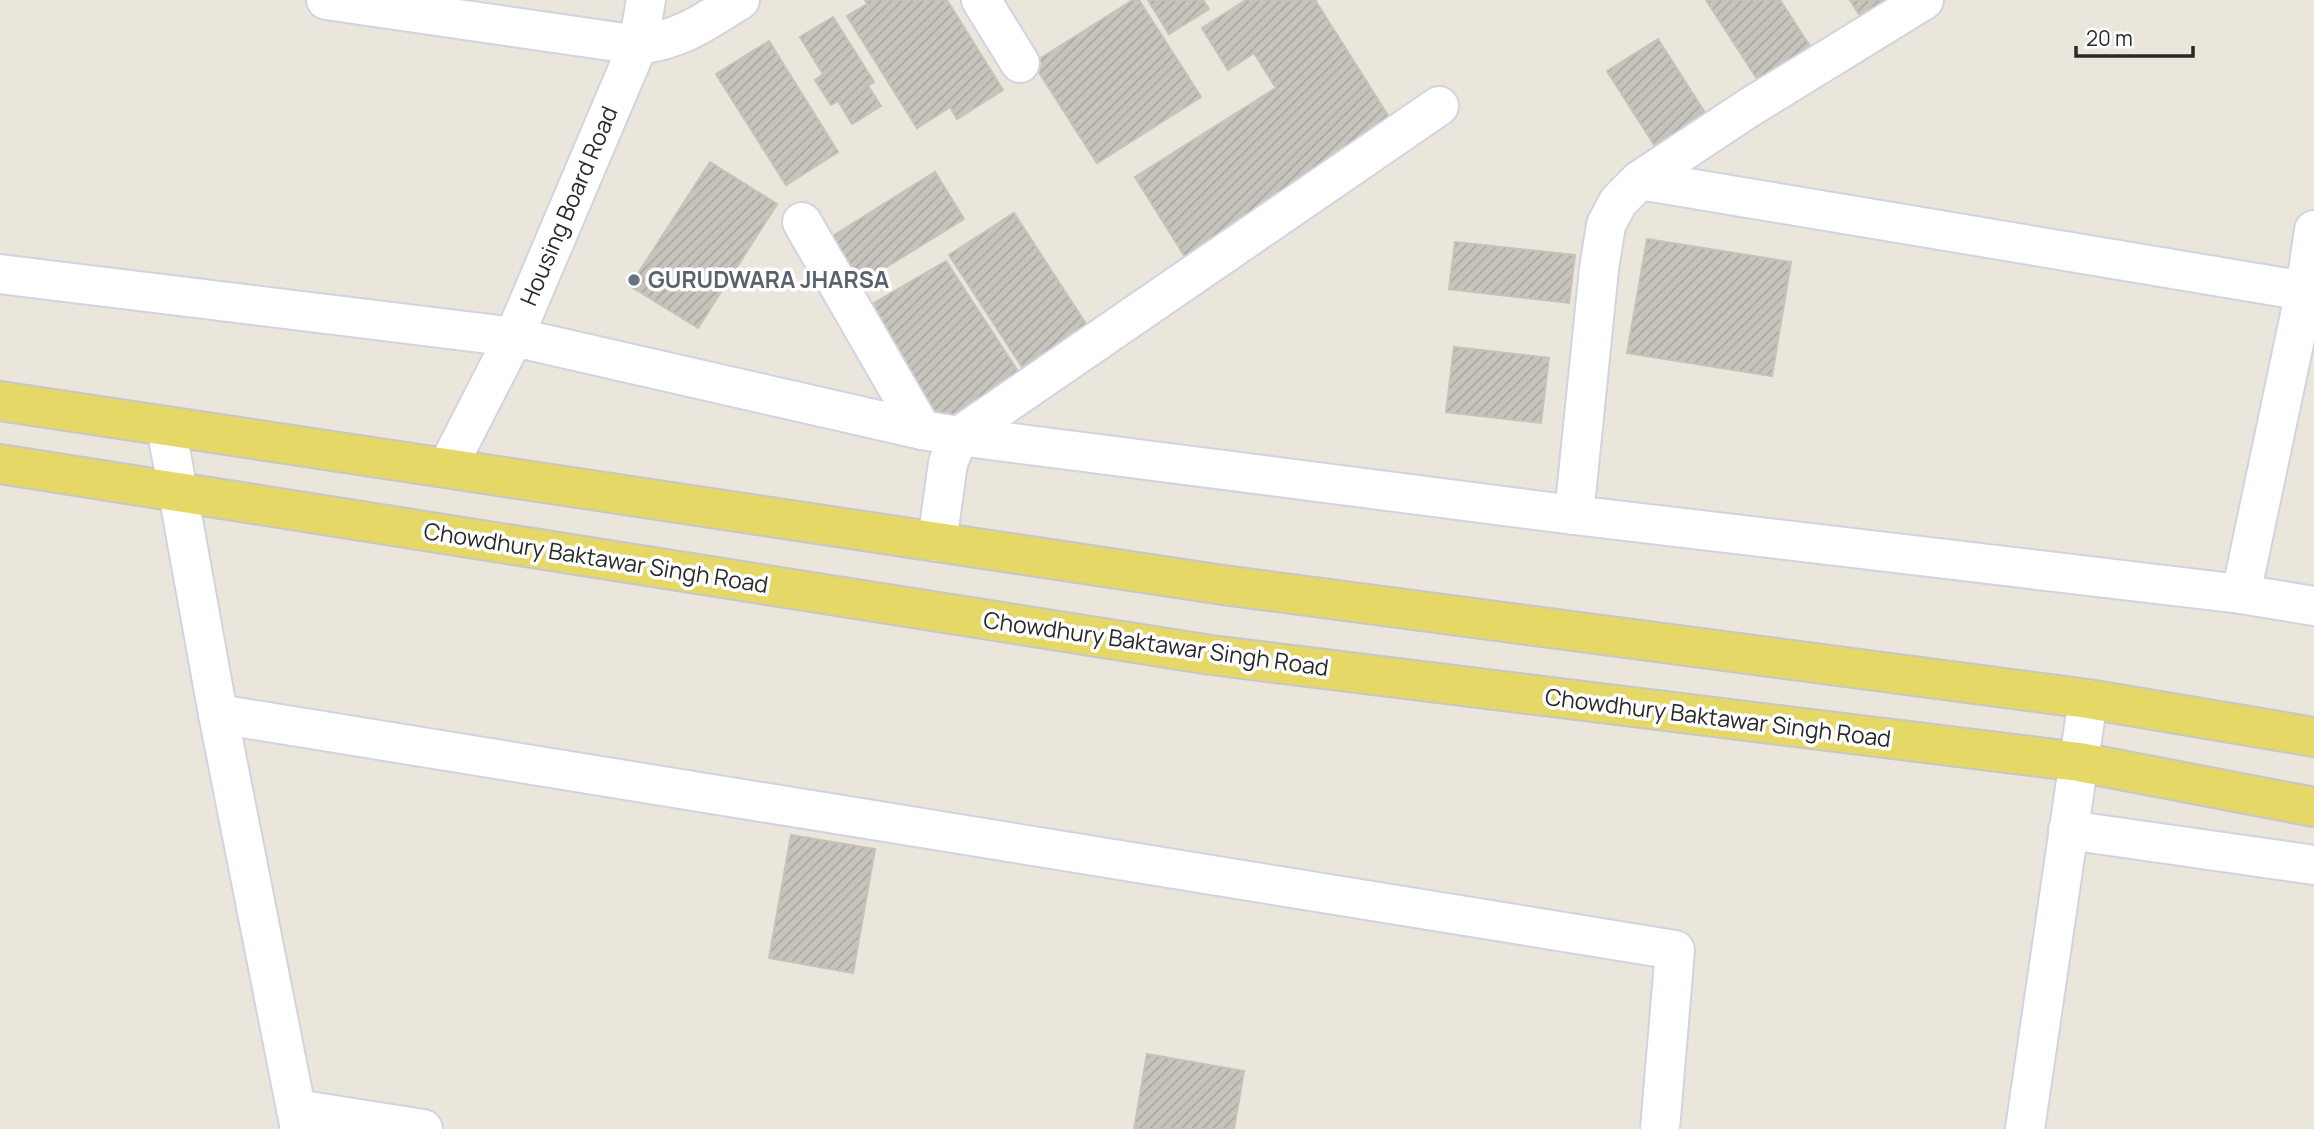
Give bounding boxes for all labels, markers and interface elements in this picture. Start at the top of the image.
scale bar [2076,14,2193,58]
text: 20 m [2086,24,2133,52]
street label: Housing Board Road [512,101,625,310]
place label: GURUDWARA JHARSA [648,263,889,295]
marker: GURUDWARA JHARSA [626,272,642,288]
street label: Chowdhury Baktawar Singh Road [422,514,771,600]
street label: Chowdhury Baktawar Singh Road [981,603,1331,683]
street label: Chowdhury Baktawar Singh Road [1543,680,1893,754]

